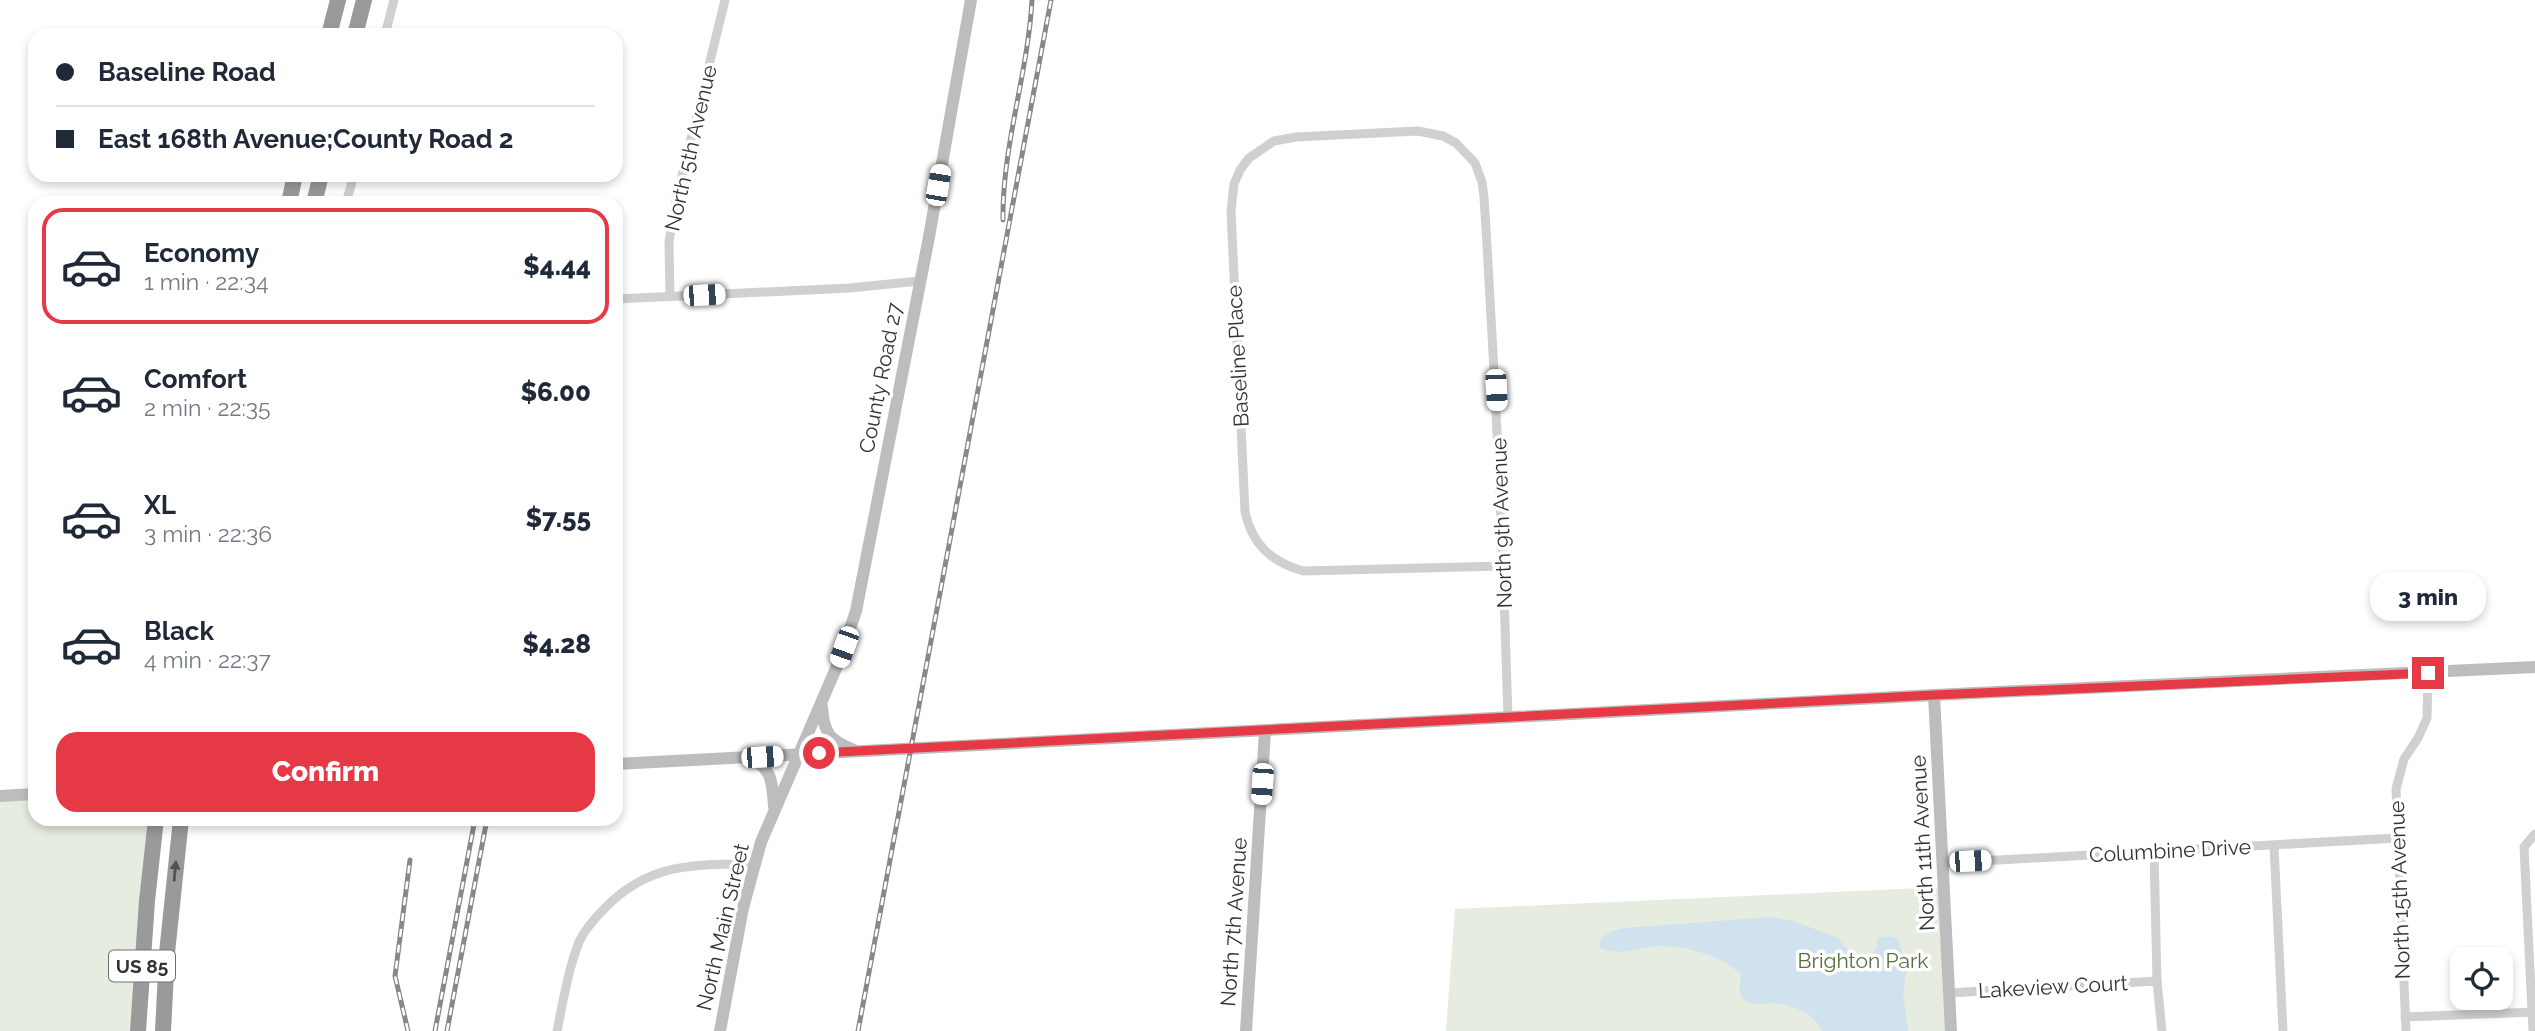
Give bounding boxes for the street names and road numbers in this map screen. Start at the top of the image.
street label: North 5th Avenue [659,62,722,233]
street label: Baseline Place [1221,284,1254,428]
street label: County Road 27 [854,300,907,455]
street label: North 9th Avenue [1486,437,1517,609]
street label: North 11th Avenue [1905,754,1940,932]
street label: North 15th Avenue [2384,800,2415,980]
street label: Columbine Drive [2088,834,2251,867]
street label: North 7th Avenue [1215,837,1252,1007]
street label: North Main Street [691,841,754,1013]
road number: US 85 [109,950,175,982]
street label: Lakeview Court [1978,970,2128,1003]

